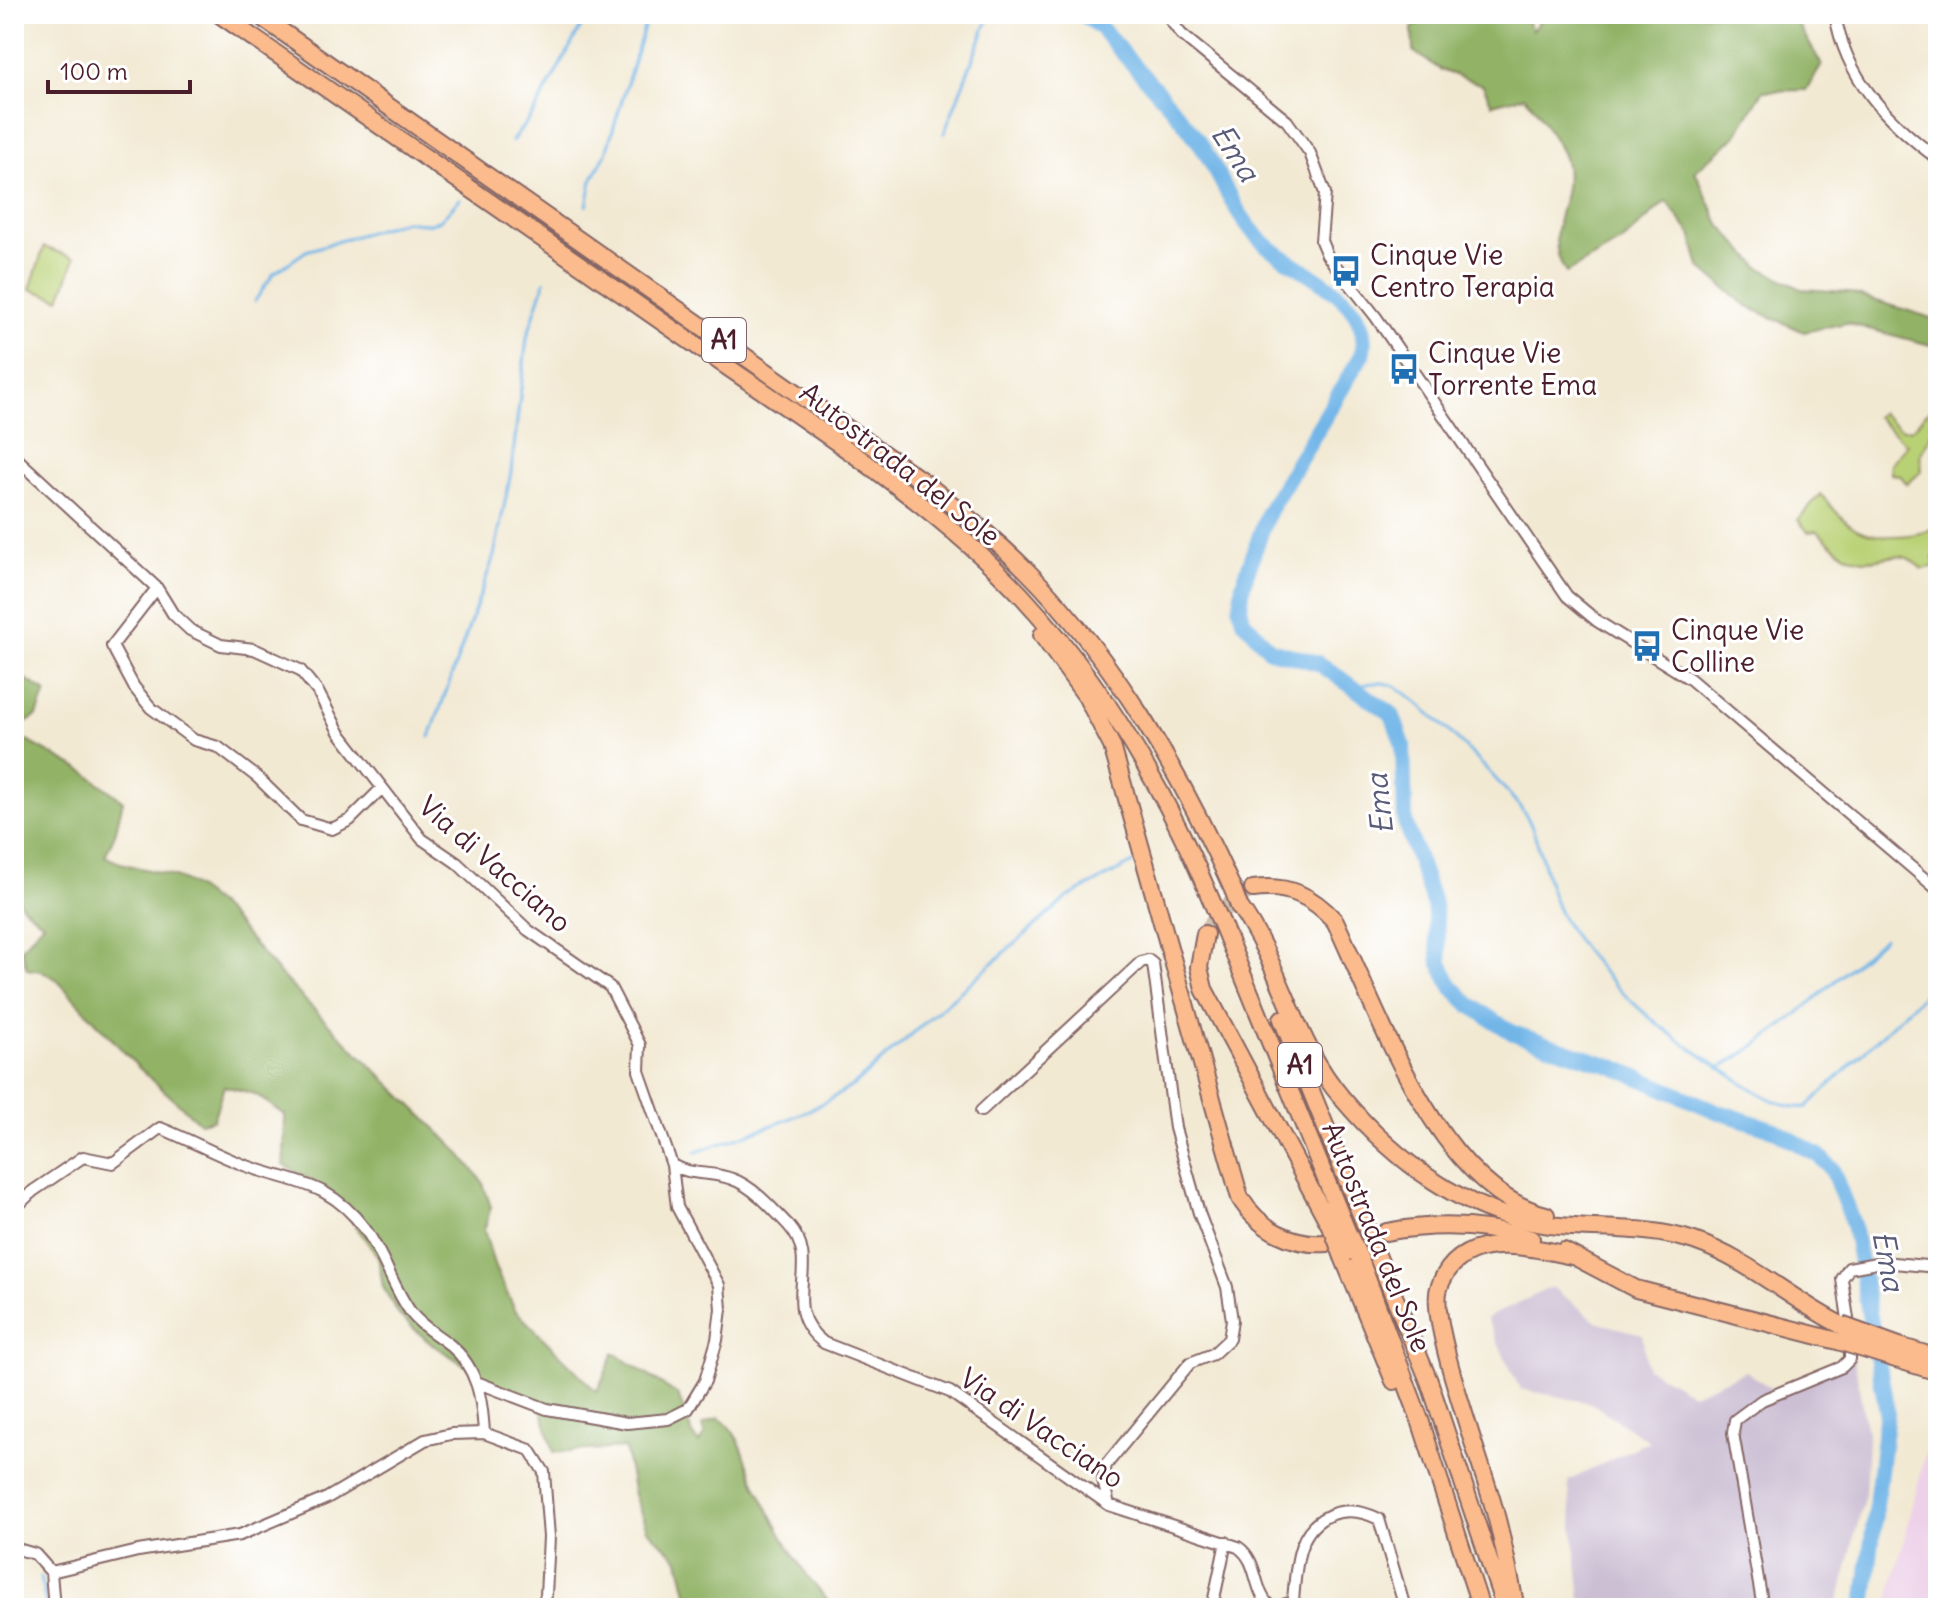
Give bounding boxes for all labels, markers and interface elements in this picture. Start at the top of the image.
scale bar [48,44,190,94]
text: 100 m [60,56,128,86]
water label: Ema [1203,117,1269,190]
place label: Cinque Vie Centro Terapia [1370,237,1555,305]
bus stop icon: Cinque Vie Centro Terapia [1329,254,1363,288]
road number: A1 [702,318,746,362]
place label: Cinque Vie Torrente Ema [1428,335,1597,403]
bus stop icon: Cinque Vie Torrente Ema [1387,352,1421,386]
street label: Autostrada del Sole [792,374,1008,554]
place label: Cinque Vie Colline [1671,612,1804,680]
bus stop icon: Cinque Vie Colline [1630,629,1664,663]
water label: Ema [1357,770,1401,836]
street label: Via di Vacciano [411,788,579,940]
road number: A1 [1278,1043,1322,1087]
street label: Autostrada del Sole [1314,1117,1440,1357]
water label: Ema [1865,1227,1914,1296]
street label: Via di Vacciano [953,1360,1131,1496]

